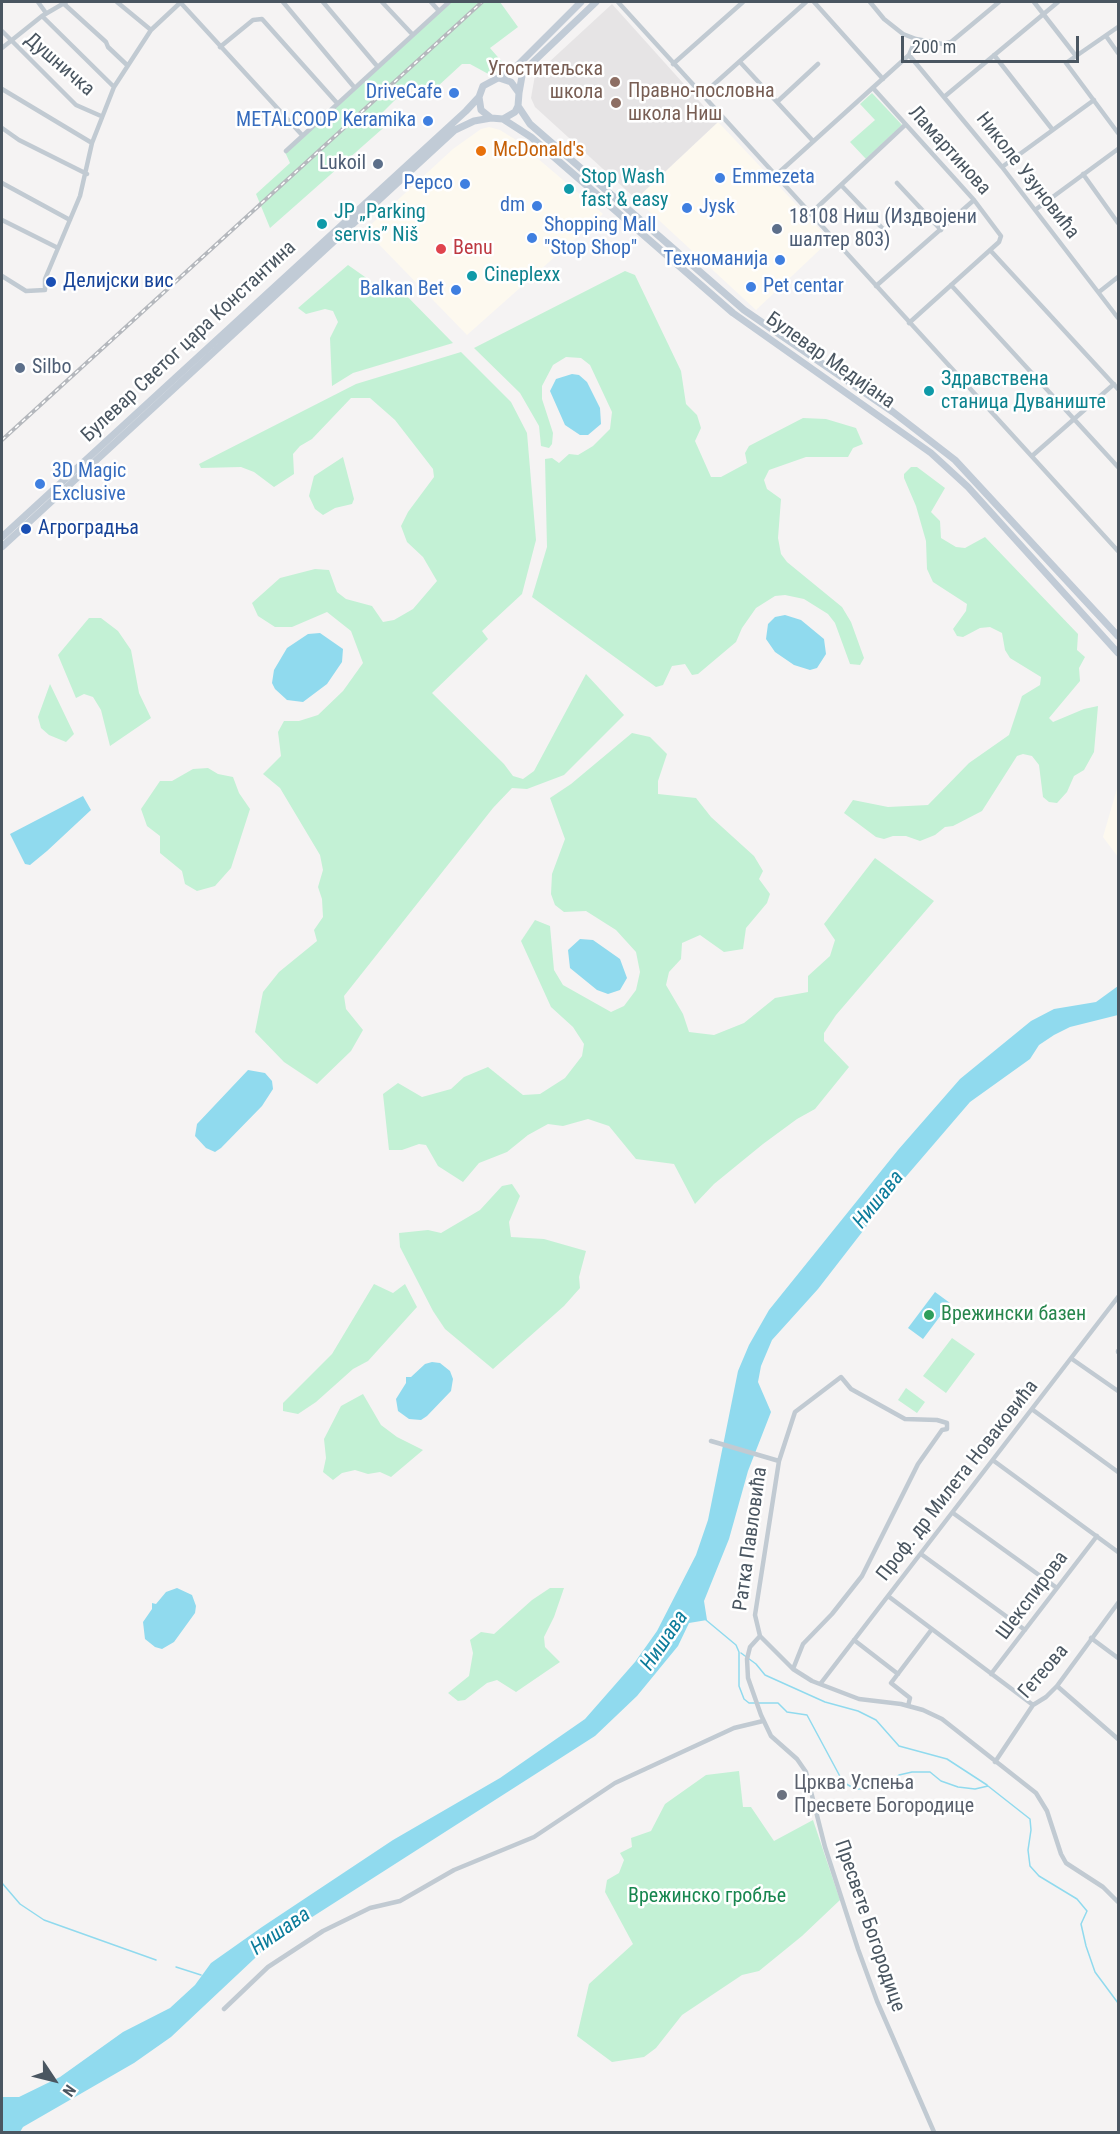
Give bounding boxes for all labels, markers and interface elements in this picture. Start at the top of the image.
scale bar [904,24,1082,62]
street label: Душничка [19,28,99,102]
text: 200 m [912,36,956,57]
place label: Угоститељска школа [488,58,603,105]
marker: Угоститељска школа [608,75,622,89]
place label: Правно-пословна школа Ниш [628,80,775,127]
place label: DriveCafe [366,81,442,105]
marker: DriveCafe [447,86,461,100]
marker: Правно-пословна школа Ниш [609,96,623,110]
street label: Ламартинова [903,101,995,201]
street label: Николе Узуновића [970,108,1084,244]
place label: METALCOOP Keramika [236,109,416,133]
marker: METALCOOP Keramika [421,114,435,128]
place label: McDonald's [493,139,584,163]
marker: McDonald's [474,144,488,158]
place label: Lukoil [319,152,366,176]
marker: Lukoil [371,157,385,171]
place label: Stop Wash fast & easy [581,166,668,213]
place label: Emmezeta [732,166,815,190]
marker: Emmezeta [713,171,727,185]
place label: Pepco [404,172,453,196]
marker: Pepco [458,177,472,191]
marker: Stop Wash fast & easy [562,182,576,196]
place label: dm [500,194,525,218]
place label: Jysk [699,196,735,220]
marker: dm [530,199,544,213]
place label: JP „Parking servis” Niš [334,201,426,248]
marker: Jysk [680,201,694,215]
place label: 18108 Ниш (Издвојени шалтер 803) [789,206,977,253]
place label: Shopping Mall "Stop Shop" [544,214,656,261]
marker: JP „Parking servis” Niš [315,217,329,231]
marker: 18108 Ниш (Издвојени шалтер 803) [770,222,784,236]
marker: Shopping Mall "Stop Shop" [525,231,539,245]
street label: Булевар Светог цара Константина [77,236,301,448]
place label: Benu [453,237,493,261]
marker: Benu [434,242,448,256]
place label: Техноманија [663,248,768,272]
marker: Техноманија [773,253,787,267]
place label: Cineplexx [484,264,560,288]
marker: Cineplexx [465,269,479,283]
place label: Делијски вис [63,270,174,294]
marker: Делијски вис [44,275,58,289]
place label: Pet centar [763,275,844,299]
place label: Balkan Bet [360,278,444,302]
marker: Pet centar [744,280,758,294]
marker: Balkan Bet [449,283,463,297]
street label: Булевар Медијана [761,308,899,414]
place label: Silbo [32,356,71,380]
marker: Silbo [13,361,27,375]
place label: Здравствена станица Дуваниште [941,368,1106,415]
marker: Здравствена станица Дуваниште [922,384,936,398]
place label: 3D Magic Exclusive [52,460,126,507]
marker: 3D Magic Exclusive [33,477,47,491]
place label: Агроградња [38,517,139,541]
marker: Агроградња [19,522,33,536]
water label: Нишава [848,1166,910,1234]
place label: Врежински базен [941,1303,1086,1327]
marker: Врежински базен [922,1308,936,1322]
street label: Проф. др Милета Новаковића [872,1376,1044,1586]
street label: Ратка Павловића [729,1466,773,1612]
street label: Шекспирова [992,1547,1074,1645]
water label: Нишава [636,1606,694,1676]
street label: Гетеова [1014,1640,1074,1704]
place label: Црква Успења Пресвете Богородице [794,1772,974,1819]
marker: Црква Успења Пресвете Богородице [775,1788,789,1802]
street label: Пресвете Богородице [828,1837,910,2015]
park label: Врежинско гробље [628,1885,786,1909]
water label: Нишава [246,1902,316,1962]
north arrow [24,2050,84,2110]
text: N [59,2081,80,2100]

